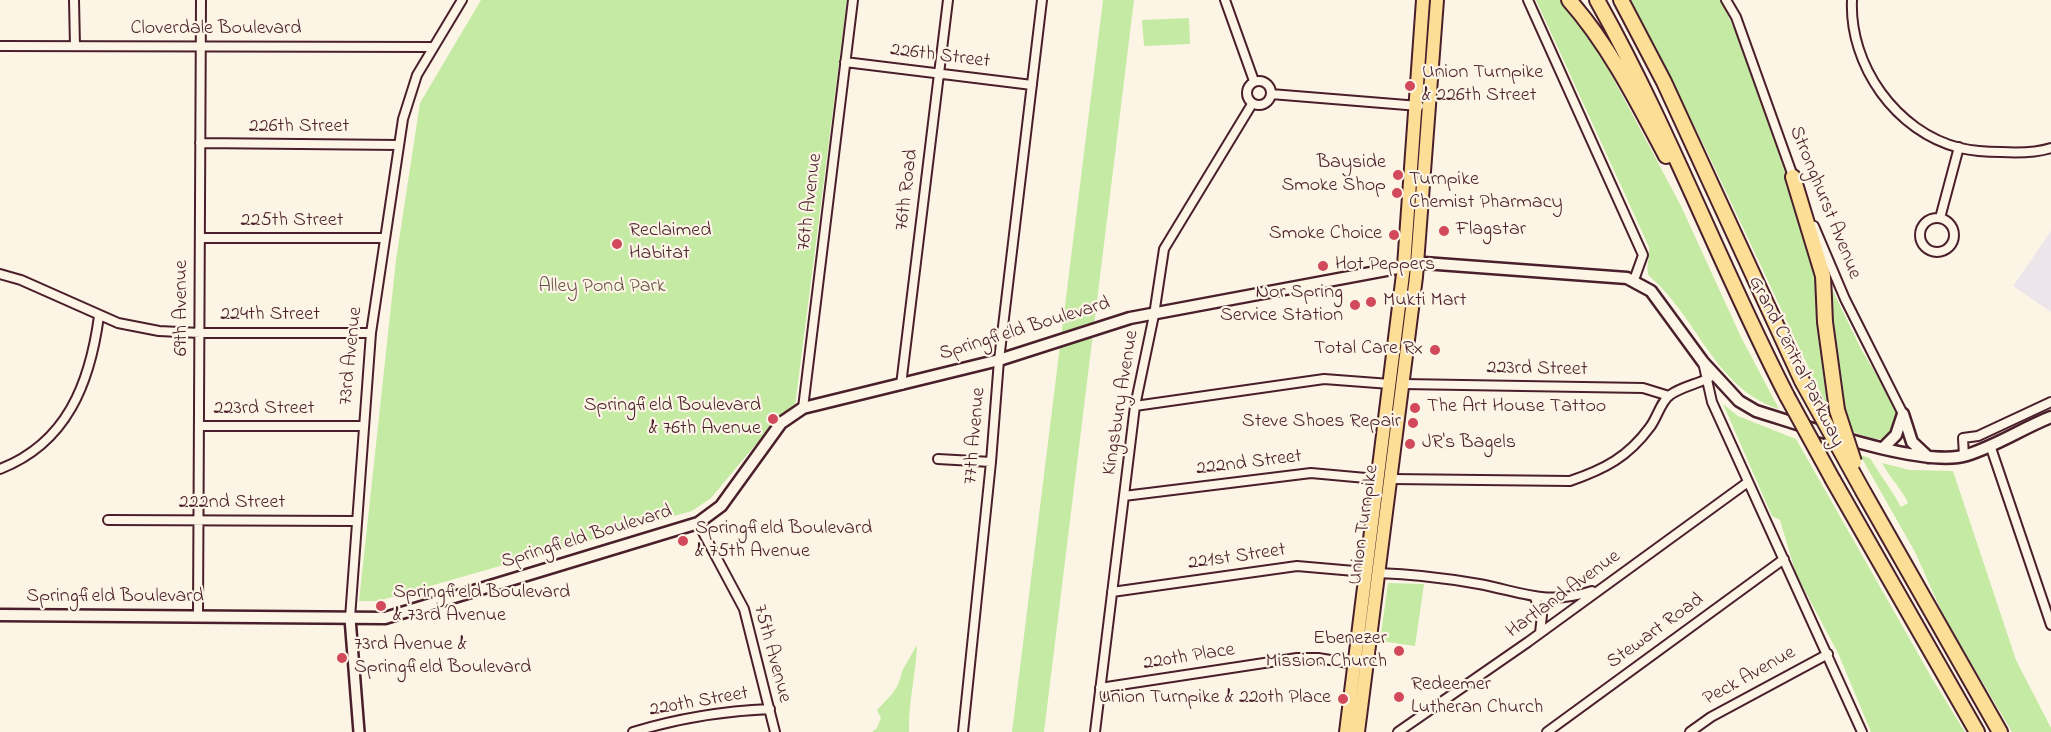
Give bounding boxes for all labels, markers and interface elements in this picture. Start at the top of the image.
street label: Cloverdale Boulevard [130,18,302,42]
street label: 226th Street [889,39,991,75]
place label: Union Turnpike & 226th Street [1422,62,1543,109]
marker: Union Turnpike & 226th Street [1403,79,1417,93]
street label: 226th Street [249,116,349,140]
street label: Stronghurst Avenue [1782,123,1866,283]
street label: 76th Road [891,148,925,232]
street label: 76th Avenue [793,152,829,252]
place label: Bayside Smoke Shop [1282,152,1386,199]
marker: Bayside Smoke Shop [1391,168,1405,182]
place label: Turnpike Chemist Pharmacy [1409,169,1563,216]
marker: Turnpike Chemist Pharmacy [1390,186,1404,200]
street label: 225th Street [241,210,343,234]
place label: Flagstar [1456,219,1526,243]
place label: Reclaimed Habitat [629,220,711,267]
place label: Smoke Choice [1269,223,1382,247]
marker: Flagstar [1437,224,1451,238]
marker: Smoke Choice [1387,228,1401,242]
marker: Reclaimed Habitat [610,237,624,251]
place label: Hot Peppers [1335,254,1435,278]
marker: Hot Peppers [1316,259,1330,273]
street label: 69th Avenue [171,260,195,356]
street label: Grand Central Parkway [1741,272,1849,452]
park label: Alley Pond Park [538,276,666,300]
place label: Nor Spring Service Station [1220,282,1343,329]
place label: Mukti Mart [1383,290,1466,314]
street label: Springfield Boulevard [937,293,1113,367]
marker: Mukti Mart [1364,295,1378,309]
marker: Nor Spring Service Station [1348,298,1362,312]
street label: 224th Street [220,304,320,328]
street label: 73rd Avenue [335,306,369,406]
street label: Kingsbury Avenue [1099,329,1145,477]
place label: Total Care Rx [1314,338,1423,362]
marker: Total Care Rx [1428,343,1442,357]
street label: 223rd Street [1486,357,1588,383]
street label: 77th Avenue [960,386,992,486]
place label: Springfield Boulevard & 76th Avenue [584,395,761,442]
place label: The Art House Tattoo [1427,396,1606,420]
street label: 223rd Street [214,398,314,422]
marker: The Art House Tattoo [1408,401,1422,415]
place label: Steve Shoes Repair [1242,411,1401,435]
marker: Springfield Boulevard & 76th Avenue [766,412,780,426]
marker: Steve Shoes Repair [1406,416,1420,430]
place label: JR's Bagels [1422,432,1516,456]
marker: JR's Bagels [1403,437,1417,451]
street label: 222nd Street [1195,446,1303,482]
street label: Union Turnpike [1345,463,1385,587]
street label: 222nd Street [179,492,285,516]
street label: Springfield Boulevard [499,501,675,575]
place label: Springfield Boulevard & 75th Avenue [695,518,872,565]
marker: Springfield Boulevard & 75th Avenue [676,534,690,548]
street label: 221st Street [1187,539,1287,577]
street label: Hartland Avenue [1502,545,1626,645]
place label: Springfield Boulevard & 73rd Avenue [393,582,570,629]
street label: Springfield Boulevard [26,586,204,610]
street label: Stewart Road [1603,589,1709,675]
marker: Springfield Boulevard & 73rd Avenue [374,599,388,613]
street label: 75th Avenue [746,602,796,706]
place label: Ebenezer Mission Church [1266,628,1387,675]
place label: 73rd Avenue & Springfield Boulevard [354,634,531,681]
street label: 220th Place [1142,639,1236,677]
street label: Peck Avenue [1700,642,1800,712]
marker: Ebenezer Mission Church [1392,644,1406,658]
marker: 73rd Avenue & Springfield Boulevard [335,651,349,665]
place label: Redeemer Lutheran Church [1411,674,1543,721]
street label: 220th Street [648,682,750,724]
place label: Union Turnpike & 220th Place [1098,687,1331,711]
marker: Redeemer Lutheran Church [1392,690,1406,704]
marker: Union Turnpike & 220th Place [1336,692,1350,706]

